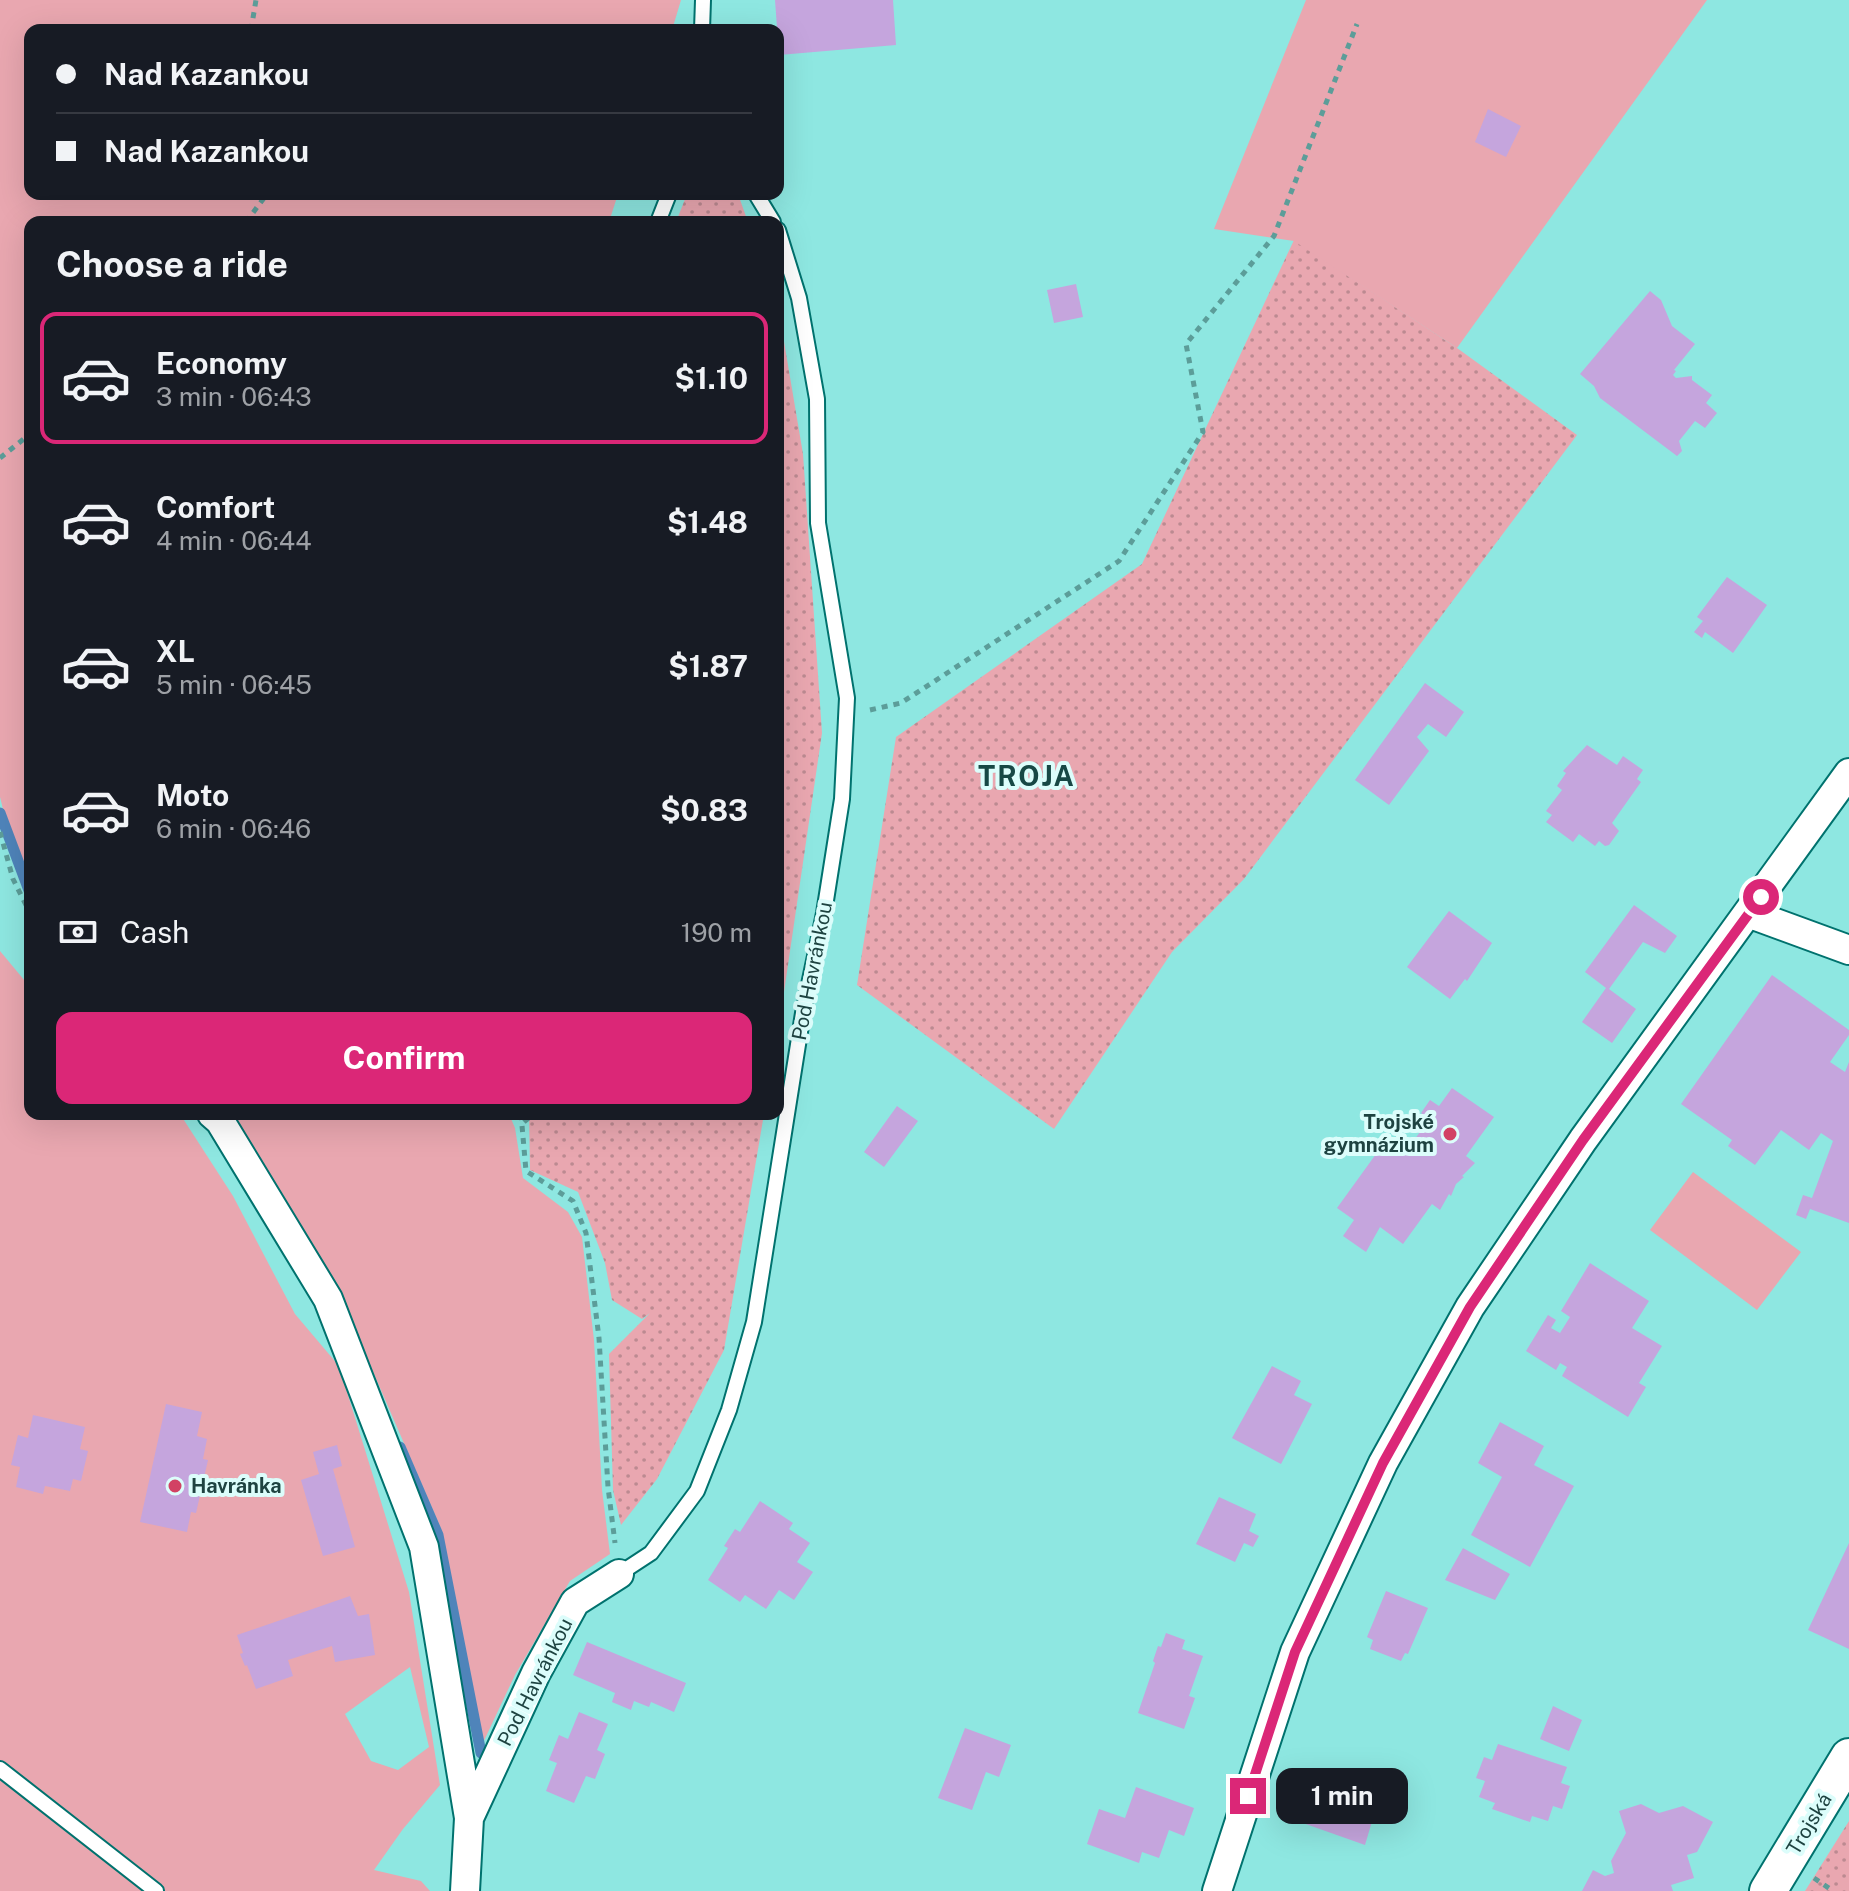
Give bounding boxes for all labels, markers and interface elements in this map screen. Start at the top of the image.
text: Nad Kazankou [104,56,309,92]
text: Nad Kazankou [104,133,309,169]
text: Choose a ride [56,243,288,285]
icon: car [60,342,132,414]
text: Economy [156,345,287,381]
text: $1.10 [674,360,748,396]
text: 3 min · 06:43 [156,381,312,412]
icon: car [60,486,132,558]
text: Comfort [156,489,275,525]
text: $1.48 [667,504,748,540]
text: 4 min · 06:44 [156,525,312,556]
icon: car [60,630,132,702]
text: XL [156,633,195,669]
text: $1.87 [668,648,748,684]
text: 5 min · 06:45 [156,669,312,700]
district label: TROJA [978,759,1076,792]
icon: car [60,774,132,846]
text: Moto [156,777,229,813]
text: $0.83 [660,792,748,828]
text: 6 min · 06:46 [156,813,311,844]
route start [1743,879,1779,915]
street label: Pod Havránkou [787,900,837,1042]
icon: cash [56,910,100,954]
text: Cash [120,914,189,950]
text: 190 m [681,917,752,948]
button: Confirm [56,1012,752,1104]
place label: Trojské gymnázium [1324,1110,1434,1157]
marker: Trojské gymnázium [1441,1125,1459,1143]
place label: Havránka [191,1474,282,1498]
marker: Havránka [166,1477,184,1495]
street label: Pod Havránkou [492,1614,578,1750]
callout: 1 min [1276,1768,1408,1824]
route end [1230,1778,1266,1814]
text: 1 min [1311,1780,1373,1811]
street label: Trojská [1781,1789,1837,1859]

